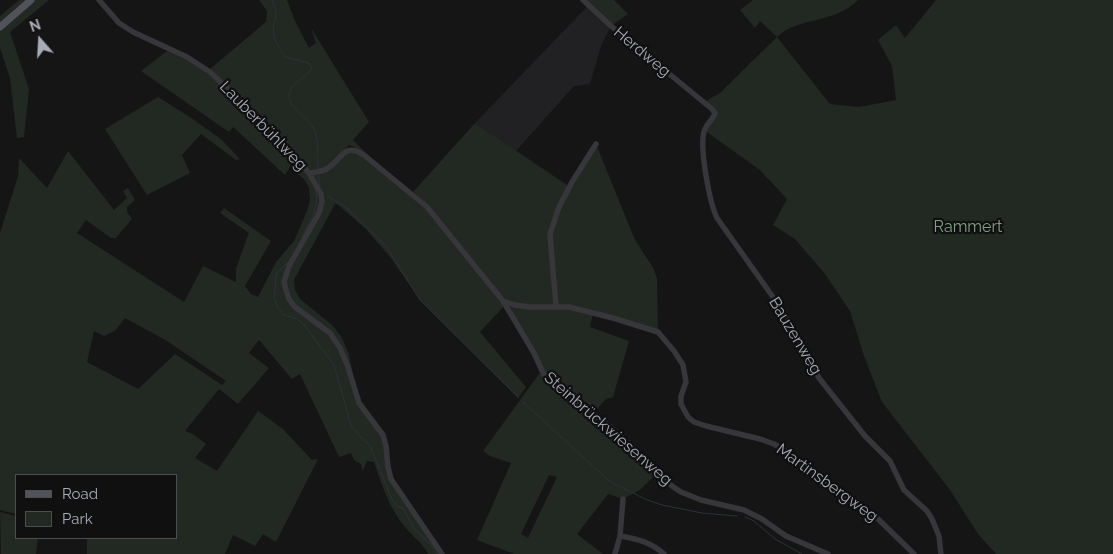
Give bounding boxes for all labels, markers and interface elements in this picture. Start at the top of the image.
north arrow [15,15,65,65]
text: N [27,17,43,35]
street label: Herdweg [610,23,674,81]
street label: Lauberbühlweg [215,77,311,175]
park label: Rammert [934,217,1002,237]
street label: Bauzenweg [764,294,826,378]
street label: Steinbrückwiesenweg [540,368,676,490]
street label: Martinsbergweg [773,440,881,526]
legend [15,474,178,539]
text: Road [62,485,98,503]
text: Park [62,510,93,528]

